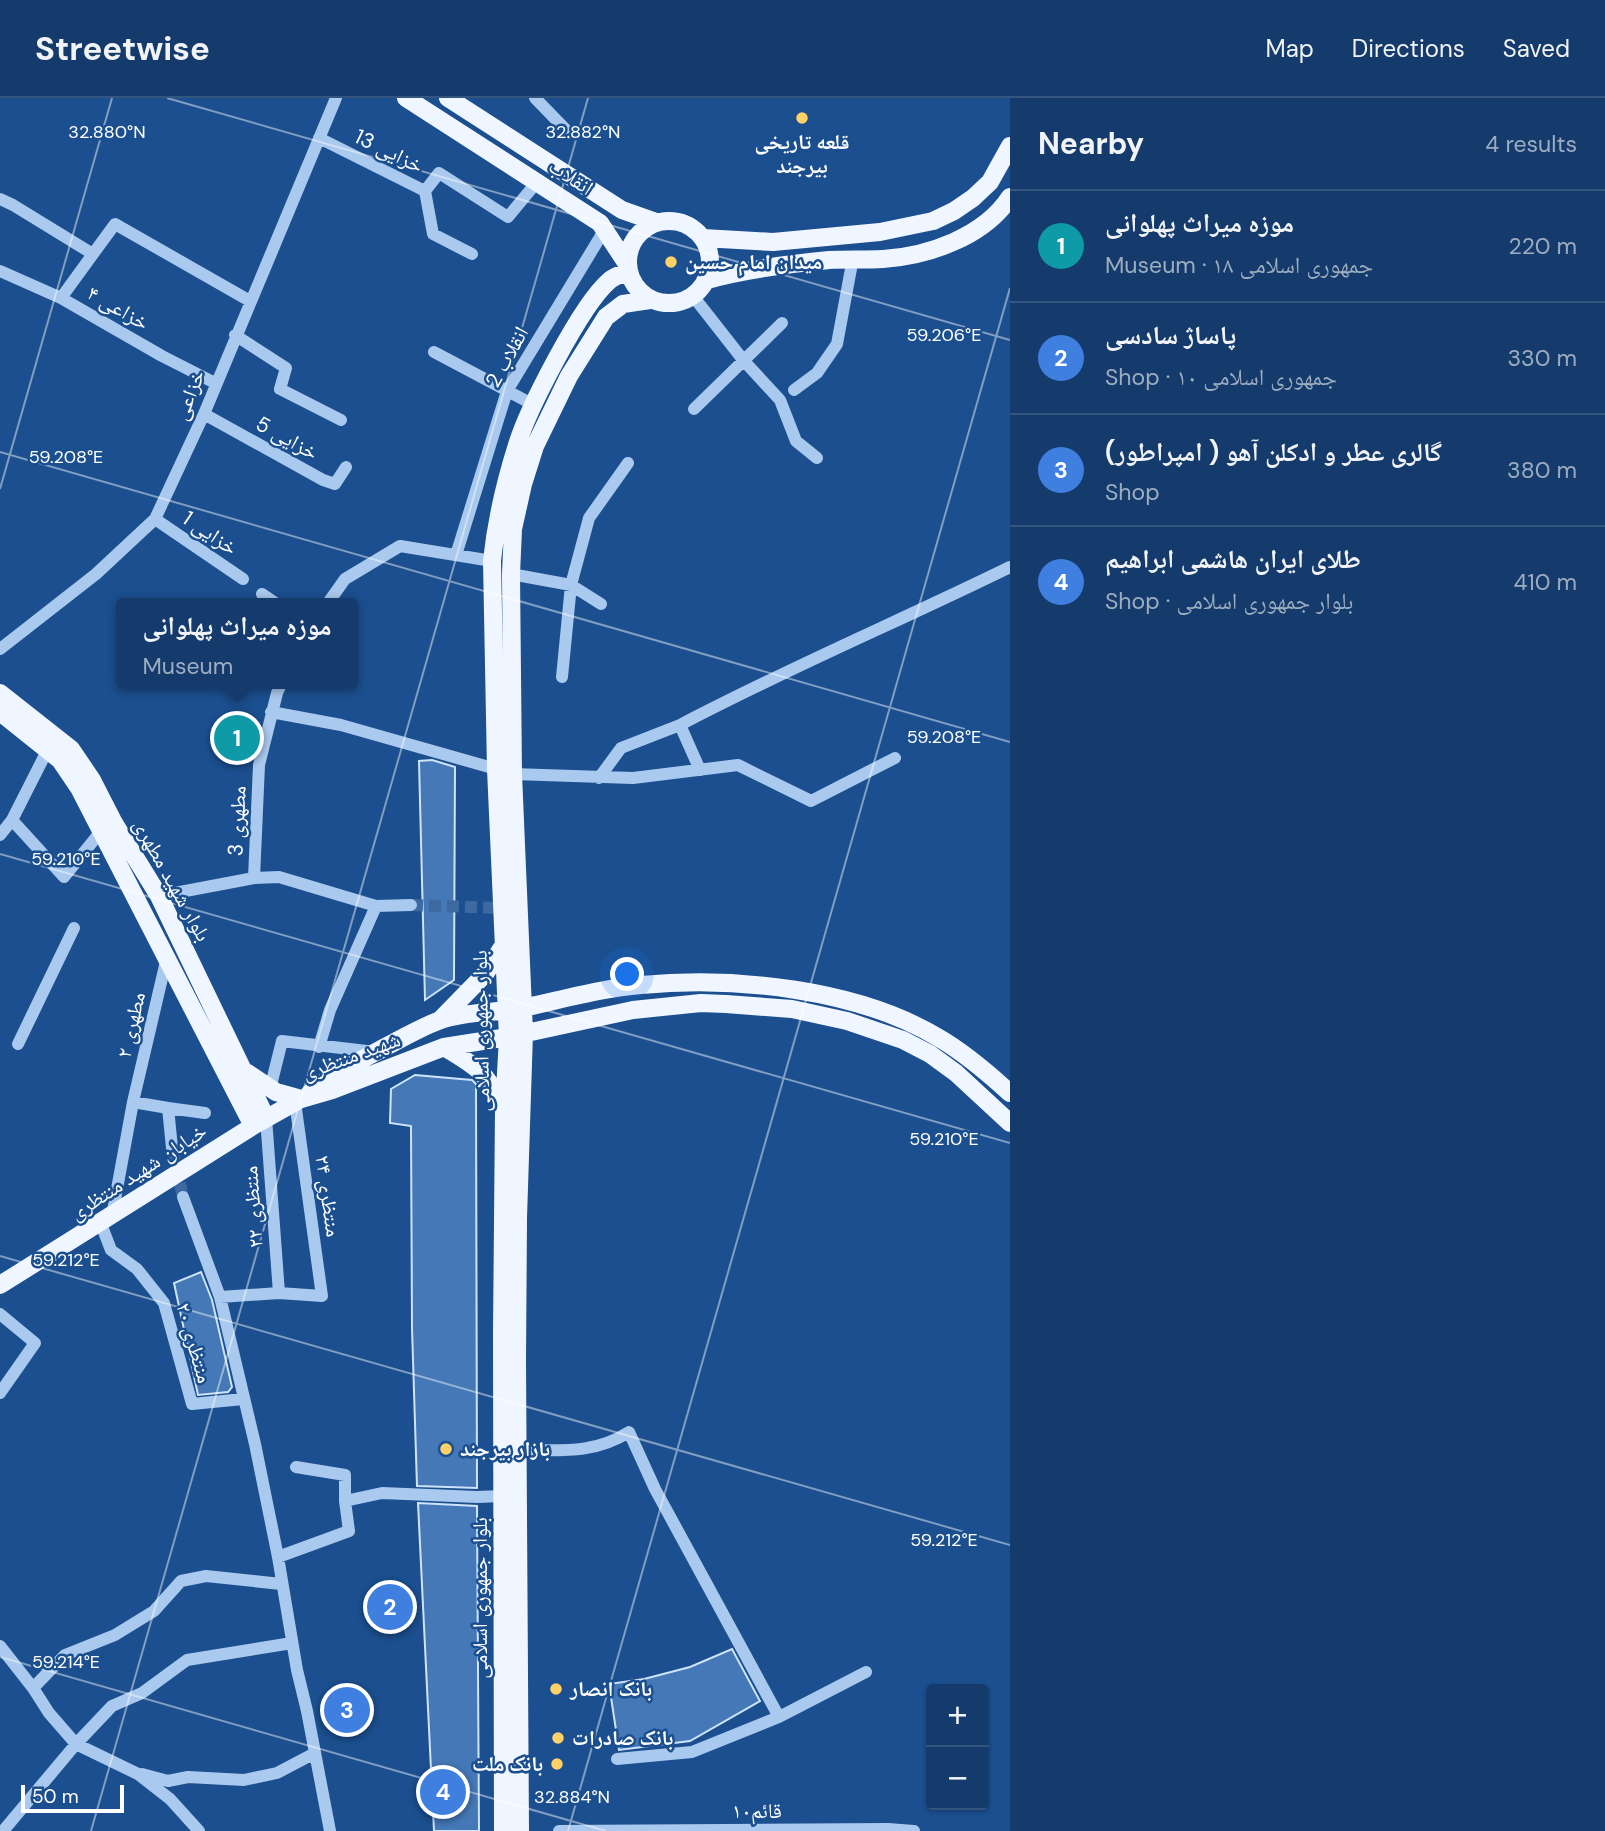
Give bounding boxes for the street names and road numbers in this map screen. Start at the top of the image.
street label: خزایی 13 [350,122,428,180]
street label: انقلاب [543,152,599,202]
street label: خزاعی ۴ [82,279,154,337]
street label: انقلاب 2 [479,322,535,392]
street label: خزاعی [166,366,212,424]
street label: خزایی 5 [251,410,323,466]
street label: خزایی 1 [177,504,243,562]
street label: مطهری 3 [221,785,253,857]
street label: بلوار شهید مطهری [127,813,217,947]
street label: بلوار جمهوری اسلامی [466,950,496,1112]
street label: مطهری ۲ [110,989,152,1061]
street label: شهید منتظری [298,1025,404,1087]
street label: خیابان شهید منتظری [64,1117,212,1227]
street label: منتظری ۲۴ [308,1153,348,1239]
street label: منتظری ۲۲ [236,1165,270,1249]
street label: منتظری ۲۰ [169,1300,219,1386]
street label: بلوار جمهوری اسلامی [466,1517,494,1679]
street label: قائم۱۰ [732,1797,782,1825]

